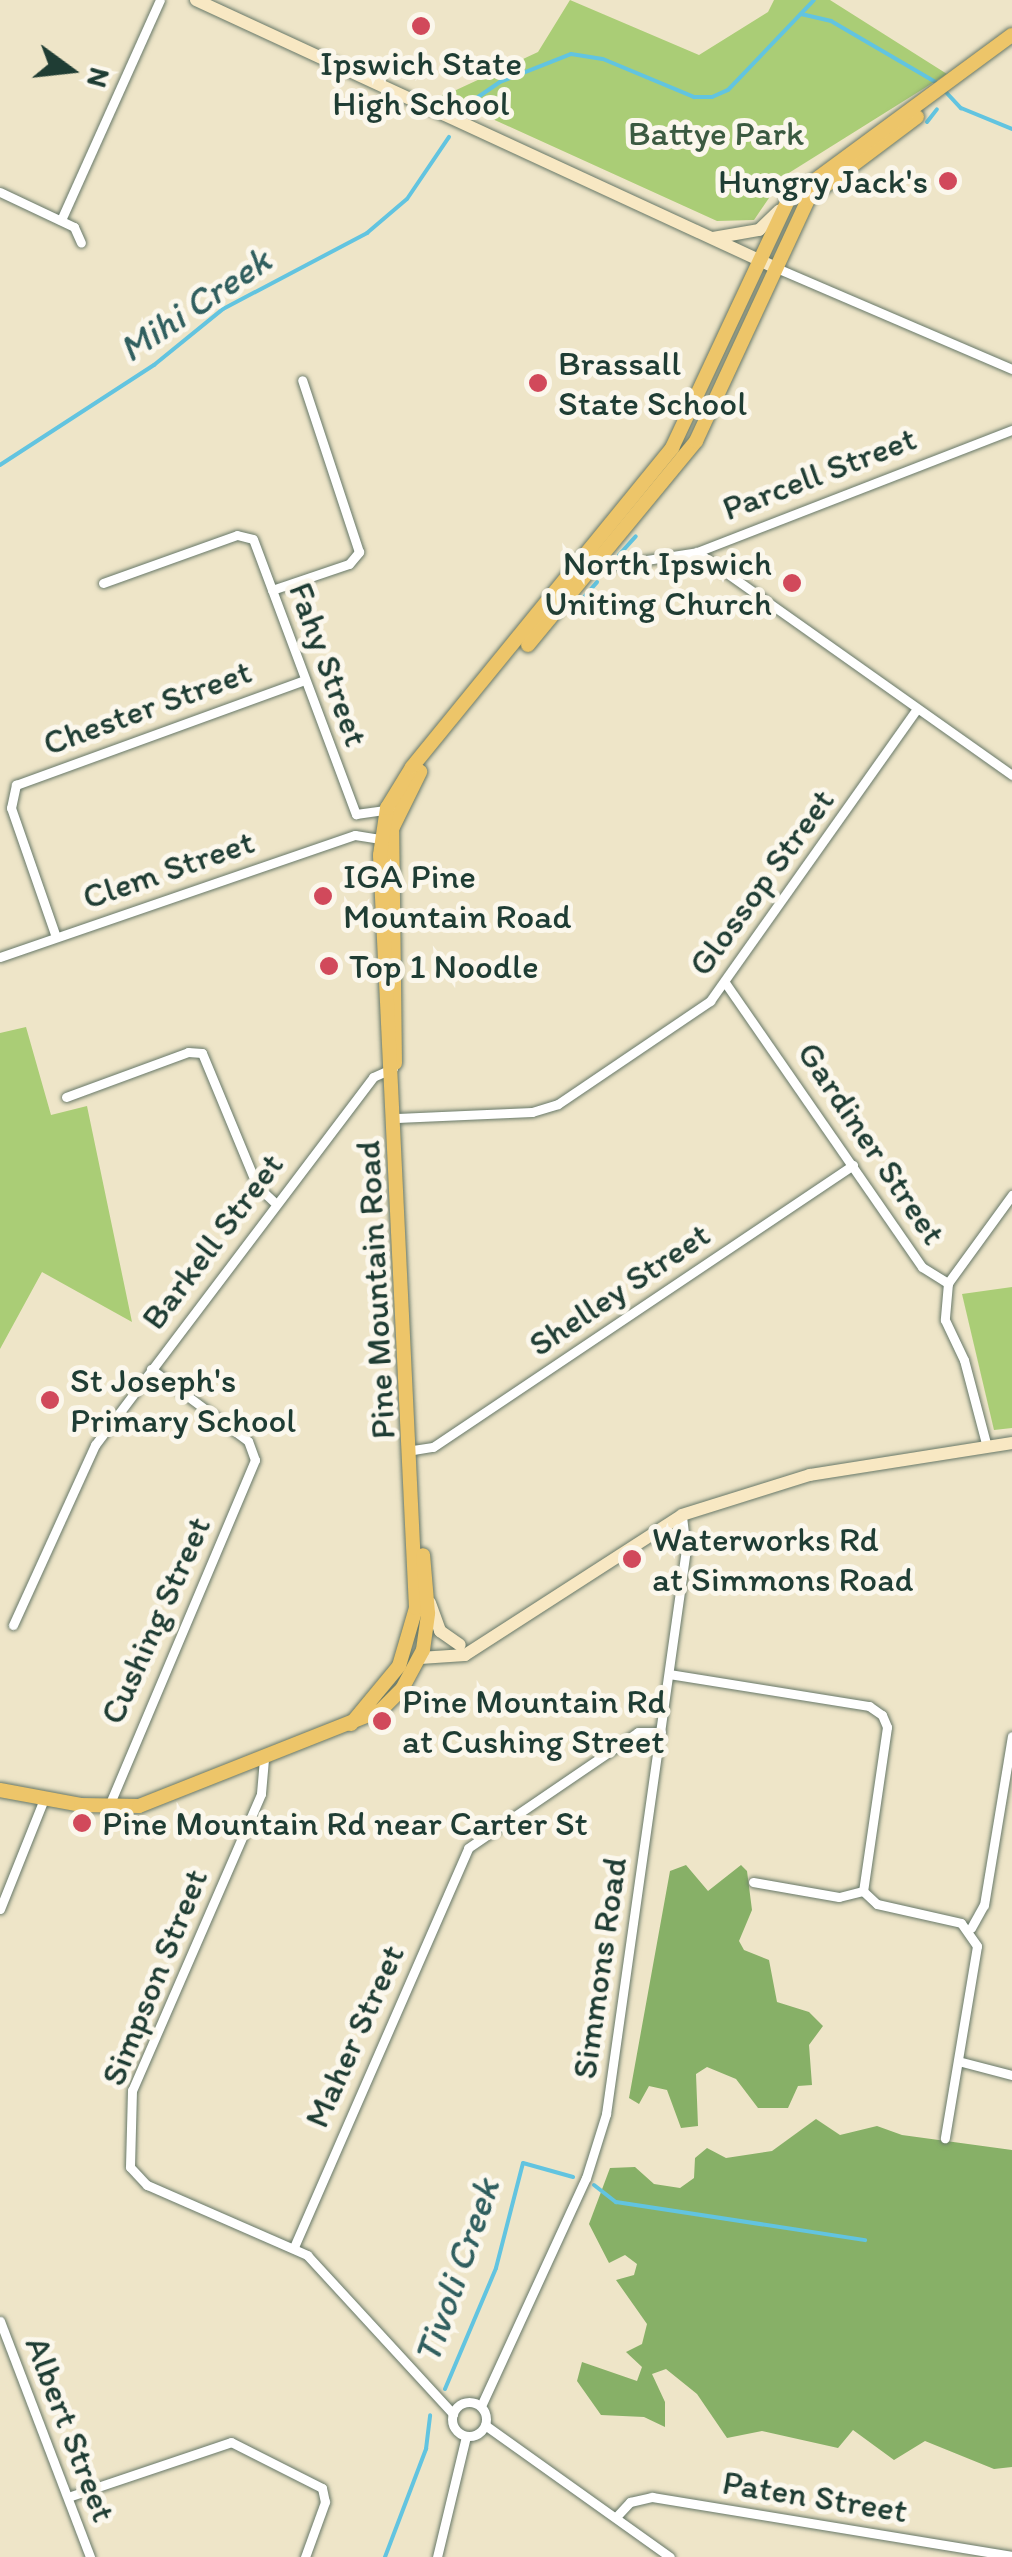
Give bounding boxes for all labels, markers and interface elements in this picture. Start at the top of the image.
marker: Ipswich State High School [410,15,432,37]
north arrow [20,20,120,120]
place label: Ipswich State High School [320,42,522,124]
text: N [80,64,118,91]
park label: Battye Park [628,112,804,154]
place label: Hungry Jack's [718,160,928,202]
marker: Hungry Jack's [937,170,959,192]
water label: Mihi Creek [111,238,279,372]
place label: Brassall State School [558,342,746,424]
marker: Brassall State School [527,372,549,394]
street label: Parcell Street [716,417,922,529]
place label: North Ipswich Uniting Church [543,542,772,624]
marker: North Ipswich Uniting Church [781,572,803,594]
street label: Fahy Street [280,577,378,751]
street label: Chester Street [38,650,256,764]
street label: Glossop Street [679,781,843,983]
street label: Clem Street [77,820,259,918]
place label: IGA Pine Mountain Road [343,855,571,937]
marker: IGA Pine Mountain Road [312,885,334,907]
place label: Top 1 Noodle [349,945,539,987]
marker: Top 1 Noodle [318,955,340,977]
street label: Gardiner Street [789,1034,955,1252]
street label: Pine Mountain Road [346,1139,404,1441]
street label: Barkell Street [132,1145,292,1337]
street label: Shelley Street [521,1213,717,1365]
place label: St Joseph's Primary School [70,1359,296,1441]
marker: St Joseph's Primary School [39,1389,61,1411]
street label: Cushing Street [91,1510,219,1730]
place label: Waterworks Rd at Simmons Road [652,1518,914,1600]
marker: Waterworks Rd at Simmons Road [621,1548,643,1570]
place label: Pine Mountain Rd at Cushing Street [402,1680,668,1762]
marker: Pine Mountain Rd at Cushing Street [371,1710,393,1732]
place label: Pine Mountain Rd near Carter St [102,1802,589,1844]
marker: Pine Mountain Rd near Carter St [71,1812,93,1834]
street label: Simmons Road [563,1855,635,2081]
street label: Simpson Street [92,1863,216,2091]
street label: Maher Street [295,1938,413,2134]
water label: Tivoli Creek [404,2173,510,2369]
street label: Albert Street [17,2331,125,2527]
street label: Paten Street [720,2461,910,2531]

